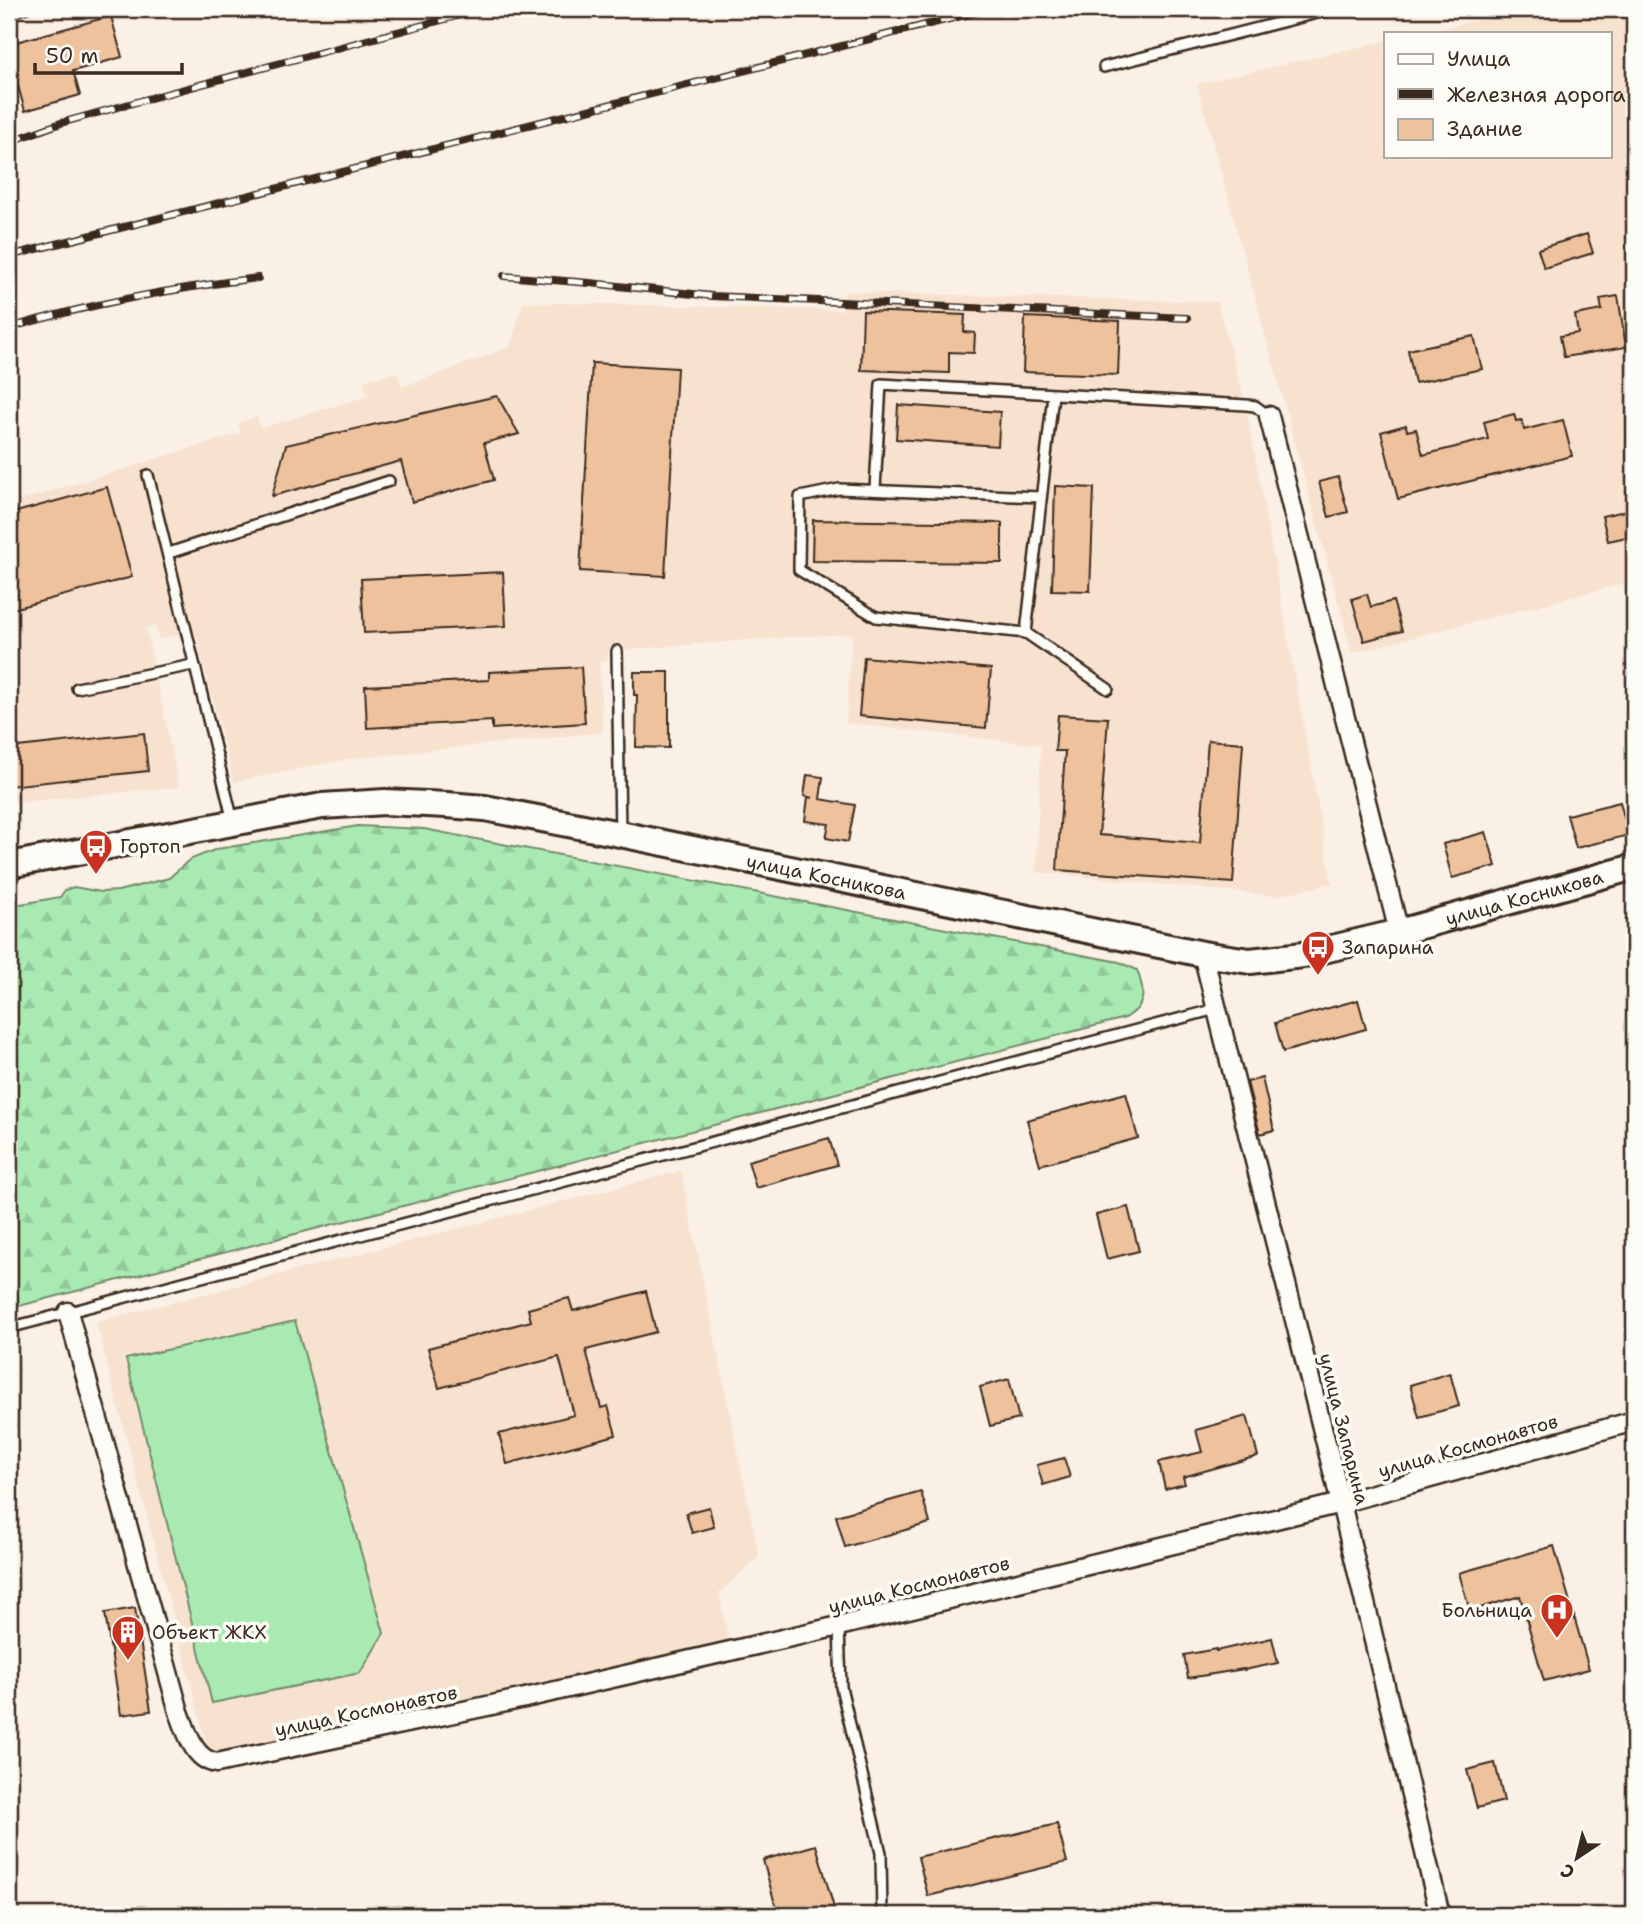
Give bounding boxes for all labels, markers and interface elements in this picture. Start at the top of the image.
scale bar [35,32,182,76]
legend [1384,32,1612,158]
text: 50 m [46,42,99,70]
text: Улица [1447,45,1510,73]
text: Железная дорога [1447,81,1626,109]
text: Здание [1447,115,1523,143]
bus stop icon: Гортоп [77,827,115,876]
place label: Гортоп [120,834,181,859]
street label: улица Косникова [744,848,909,905]
street label: улица Косникова [1442,864,1606,931]
bus stop icon: Запарина [1299,928,1337,977]
place label: Запарина [1342,935,1434,960]
street label: улица Запарина [1313,1351,1375,1508]
street label: улица Космонавтов [1375,1408,1561,1484]
street label: улица Космонавтов [826,1550,1012,1620]
hospital icon: Больница [1538,1591,1576,1640]
place label: Больница [1441,1598,1532,1623]
building icon: Объект ЖКХ [109,1613,147,1662]
place label: Объект ЖКХ [152,1620,267,1645]
street label: улица Космонавтов [273,1679,459,1743]
north arrow [1542,1822,1612,1892]
text: С [1556,1858,1579,1885]

